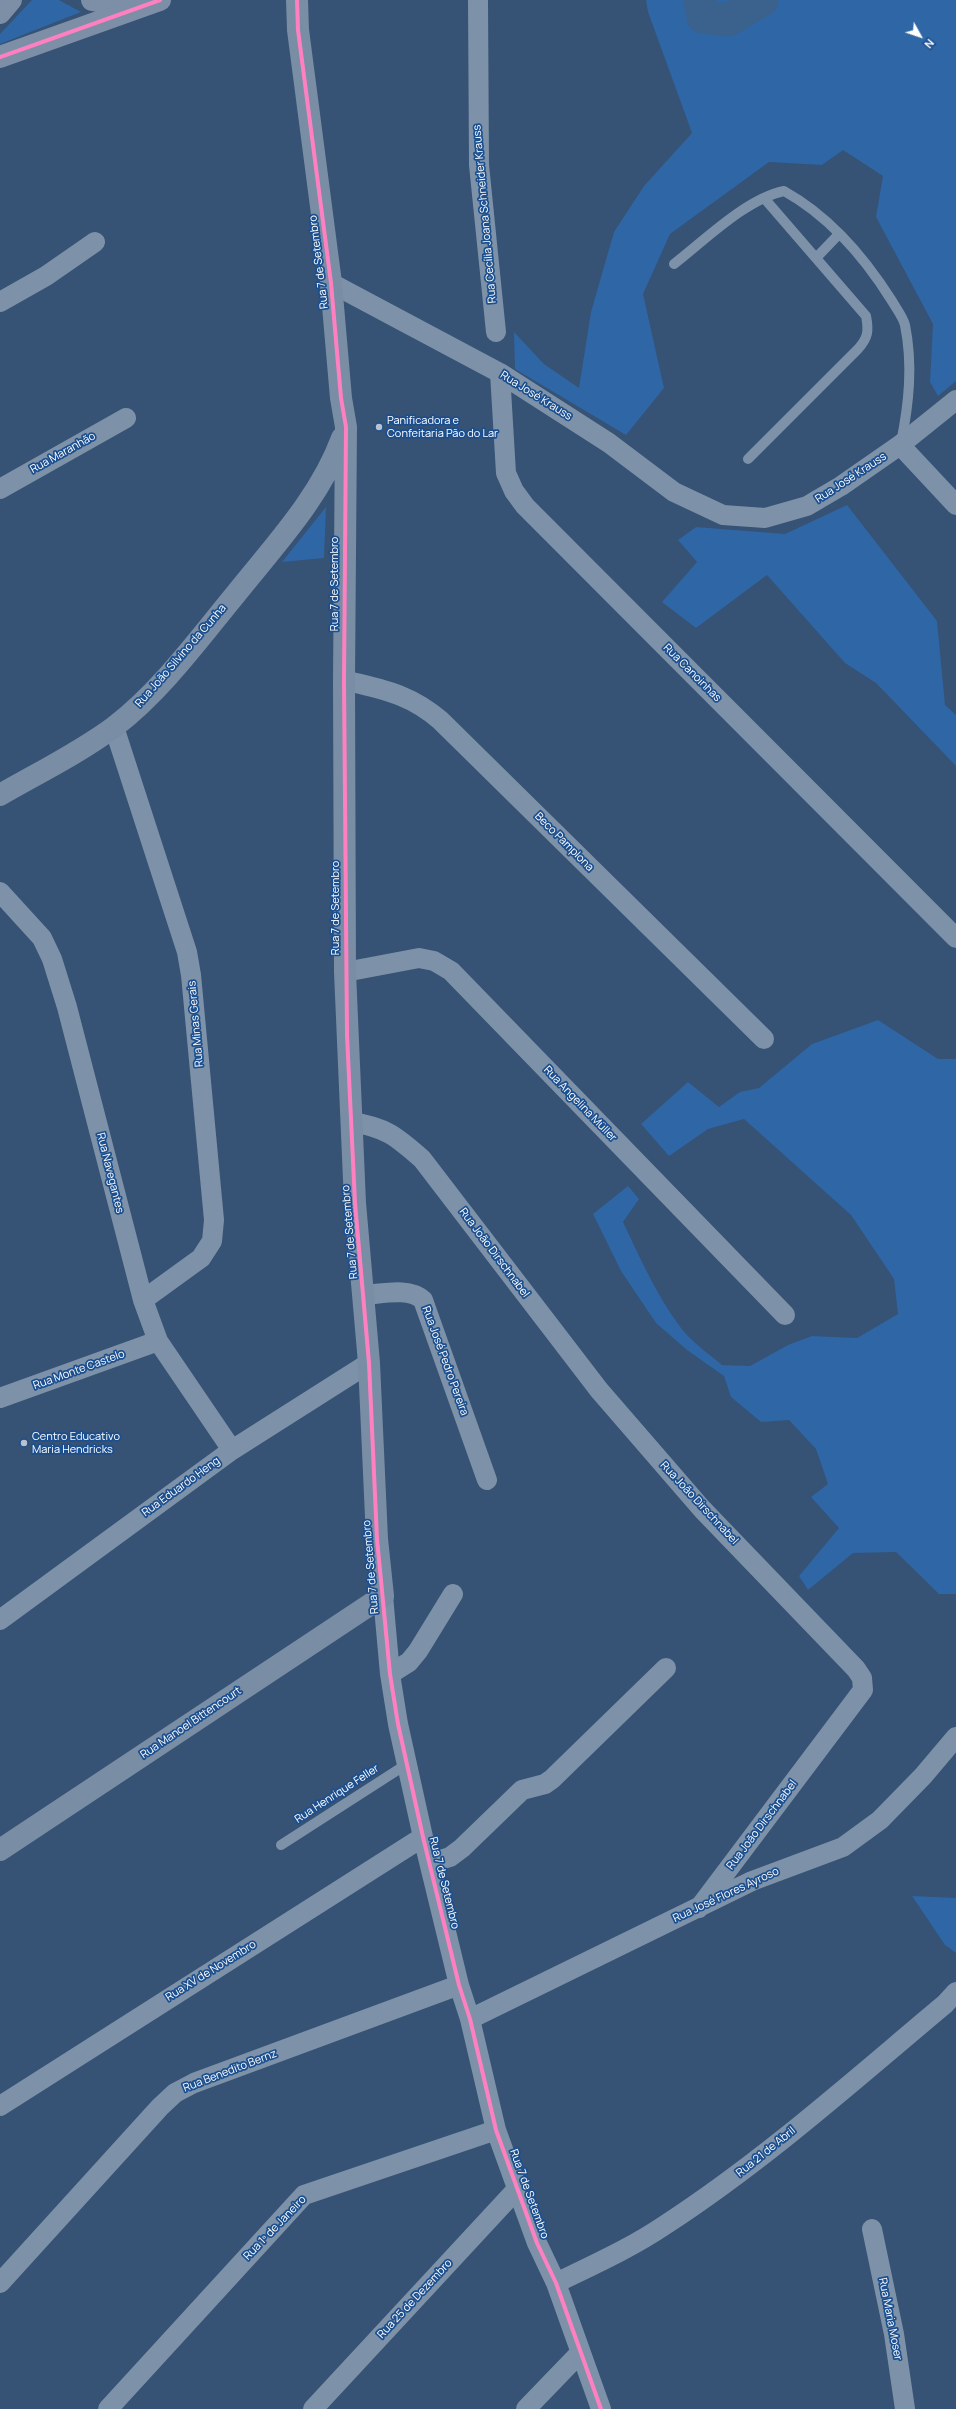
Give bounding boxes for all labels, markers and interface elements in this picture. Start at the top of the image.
north arrow [900,16,940,56]
text: N [921,36,938,52]
street label: Rua Cecília Joana Schneider Krauss [471,124,499,304]
street label: Rua 7 de Setembro [307,214,331,310]
street label: Rua José Krauss [498,369,574,423]
place label: Panificadora e Confeitaria Pão do Lar [387,414,498,440]
marker: Panificadora e Confeitaria Pão do Lar [374,422,384,432]
street label: Rua Maranhão [28,430,98,476]
street label: Rua José Krauss [813,450,889,506]
street label: Rua 7 de Setembro [328,537,342,631]
street label: Rua João Silvino da Cunha [133,602,229,710]
street label: Rua Canoinhas [660,641,724,705]
street label: Beco Pamplona [532,810,596,874]
street label: Rua 7 de Setembro [329,861,343,955]
street label: Rua Minas Gerais [186,980,206,1068]
street label: Rua Angelina Müller [541,1064,619,1144]
street label: Rua Navegantes [94,1131,126,1215]
street label: Rua 7 de Setembro [339,1184,361,1280]
street label: Rua João Dirschnabel [456,1206,532,1300]
street label: Rua José Pedro Pereira [419,1304,471,1418]
street label: Rua Monte Castelo [31,1347,127,1393]
place label: Centro Educativo Maria Hendricks [32,1430,120,1456]
marker: Centro Educativo Maria Hendricks [19,1438,29,1448]
street label: Rua Eduardo Heng [139,1454,223,1520]
street label: Rua João Dirschnabel [657,1459,741,1547]
street label: Rua 7 de Setembro [360,1519,382,1615]
street label: Rua Manoel Bittencourt [138,1684,244,1762]
street label: Rua Henrique Feller [292,1762,382,1826]
street label: Rua João Dirschnabel [724,1778,800,1872]
street label: Rua 7 de Setembro [426,1836,462,1930]
street label: Rua José Flores Ayroso [671,1865,781,1925]
street label: Rua XV de Novembro [163,1938,259,2004]
street label: Rua Benedito Bernz [181,2047,279,2095]
street label: Rua 21 de Abril [734,2124,798,2180]
street label: Rua 7 de Setembro [507,2147,551,2241]
street label: Rua 1º de Janeiro [241,2193,309,2263]
street label: Rua 25 de Dezembro [375,2257,455,2341]
street label: Rua Maria Moser [876,2277,904,2361]

